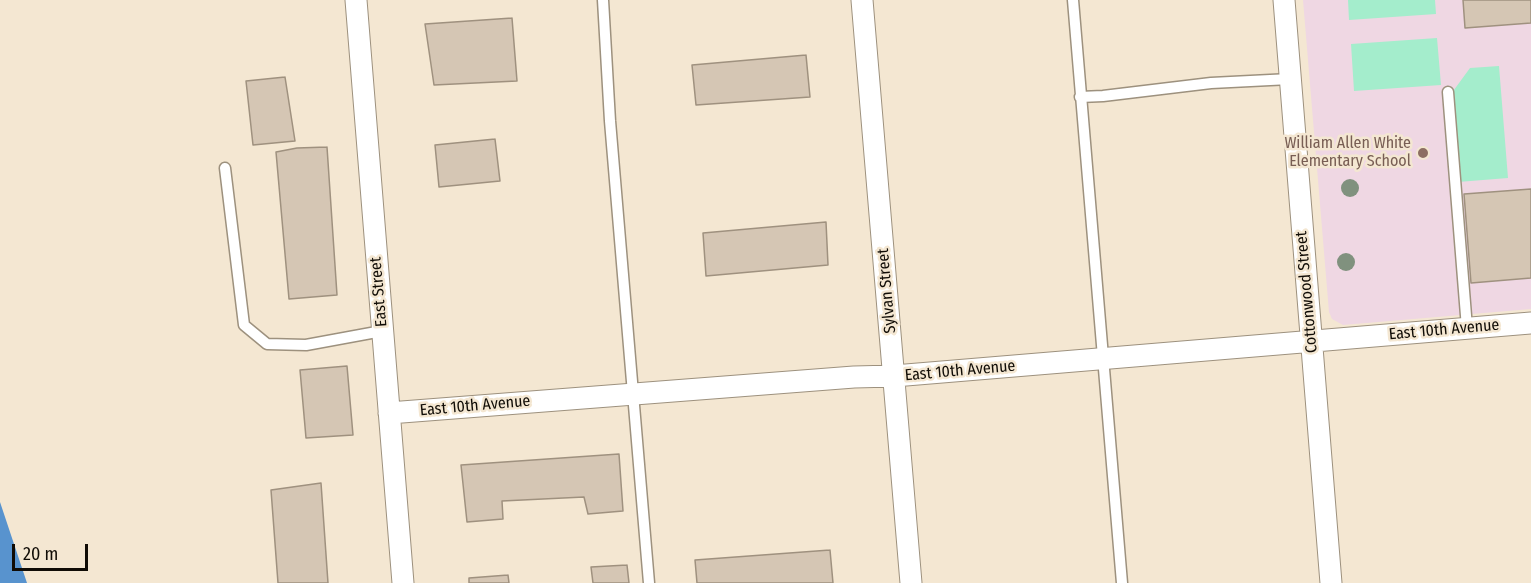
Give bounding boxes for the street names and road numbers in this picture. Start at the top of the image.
street label: Cottonwood Street [1292,230,1322,354]
street label: Sylvan Street [874,248,900,334]
street label: East Street [366,256,392,328]
street label: East 10th Avenue [1388,316,1500,344]
street label: East 10th Avenue [904,357,1016,385]
street label: East 10th Avenue [419,392,531,420]

